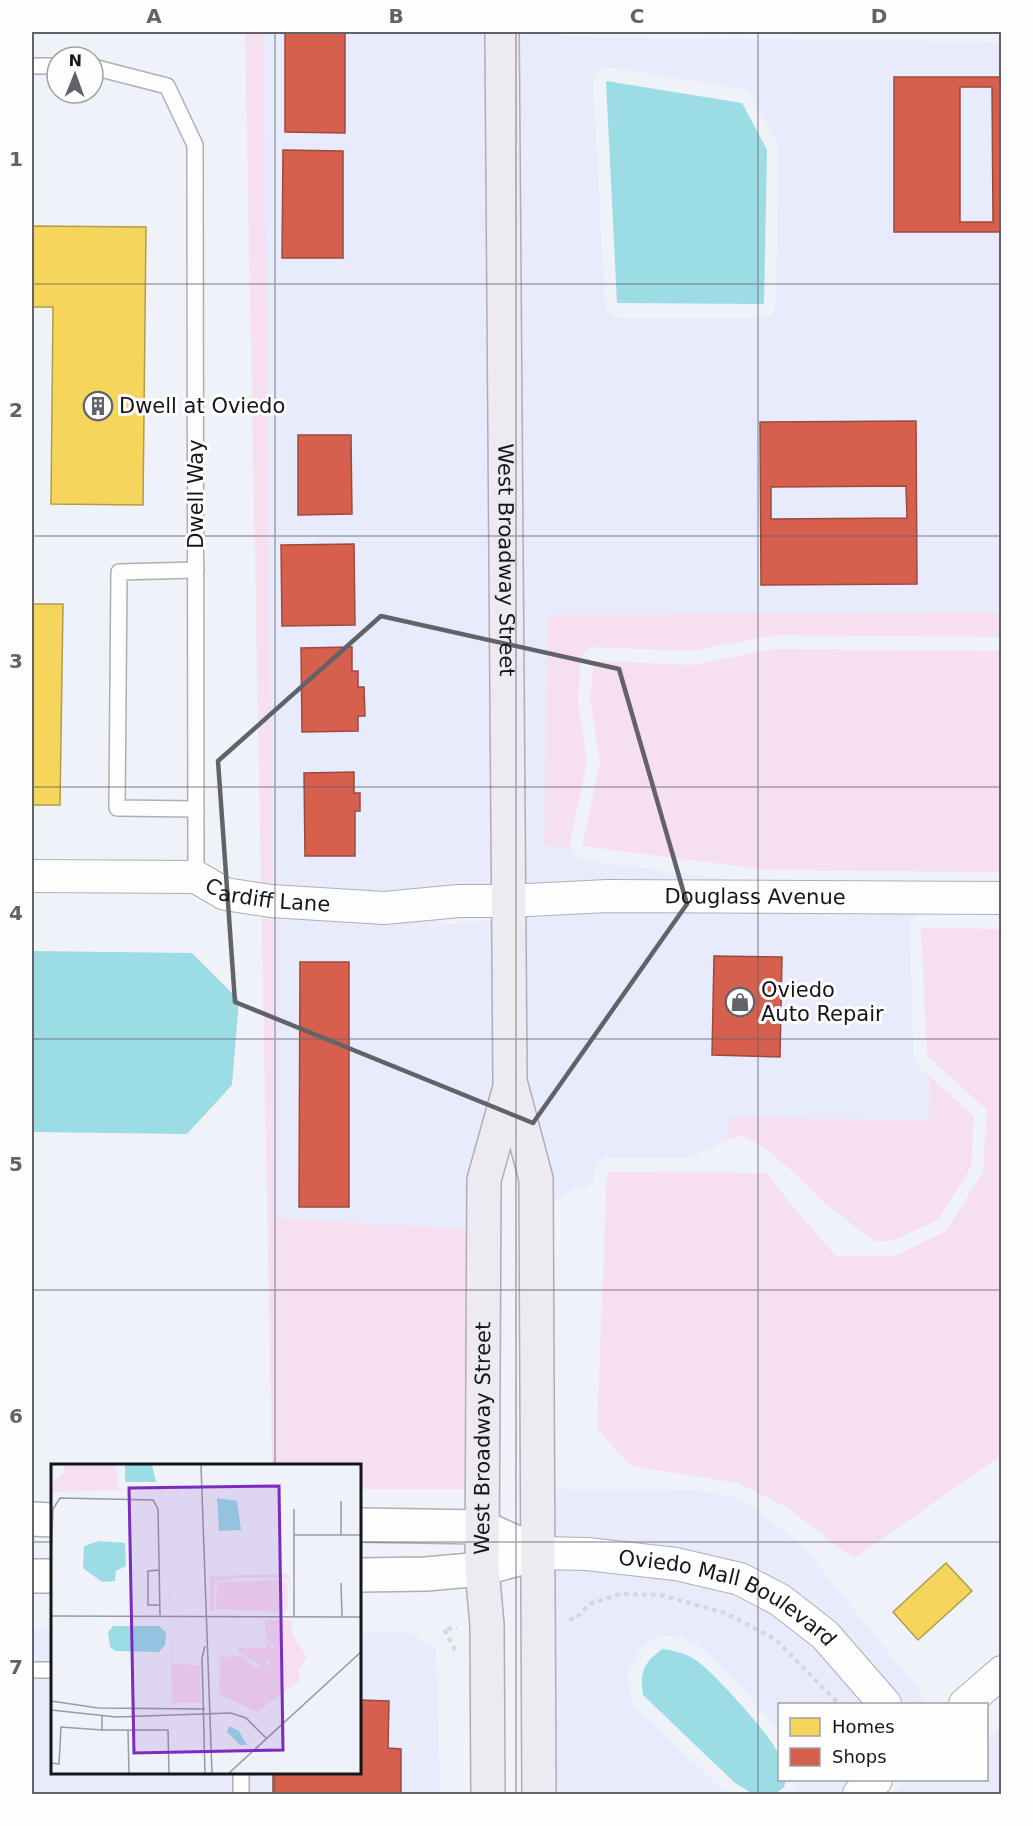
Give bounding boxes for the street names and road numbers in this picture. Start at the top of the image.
street label: Dwell Way [184,439,208,549]
street label: West Broadway Street [493,443,519,677]
street label: Cardiff Lane [201,873,331,917]
street label: Douglass Avenue [665,884,846,909]
street label: West Broadway Street [470,1322,495,1555]
street label: Oviedo Mall Boulevard [617,1546,841,1651]

